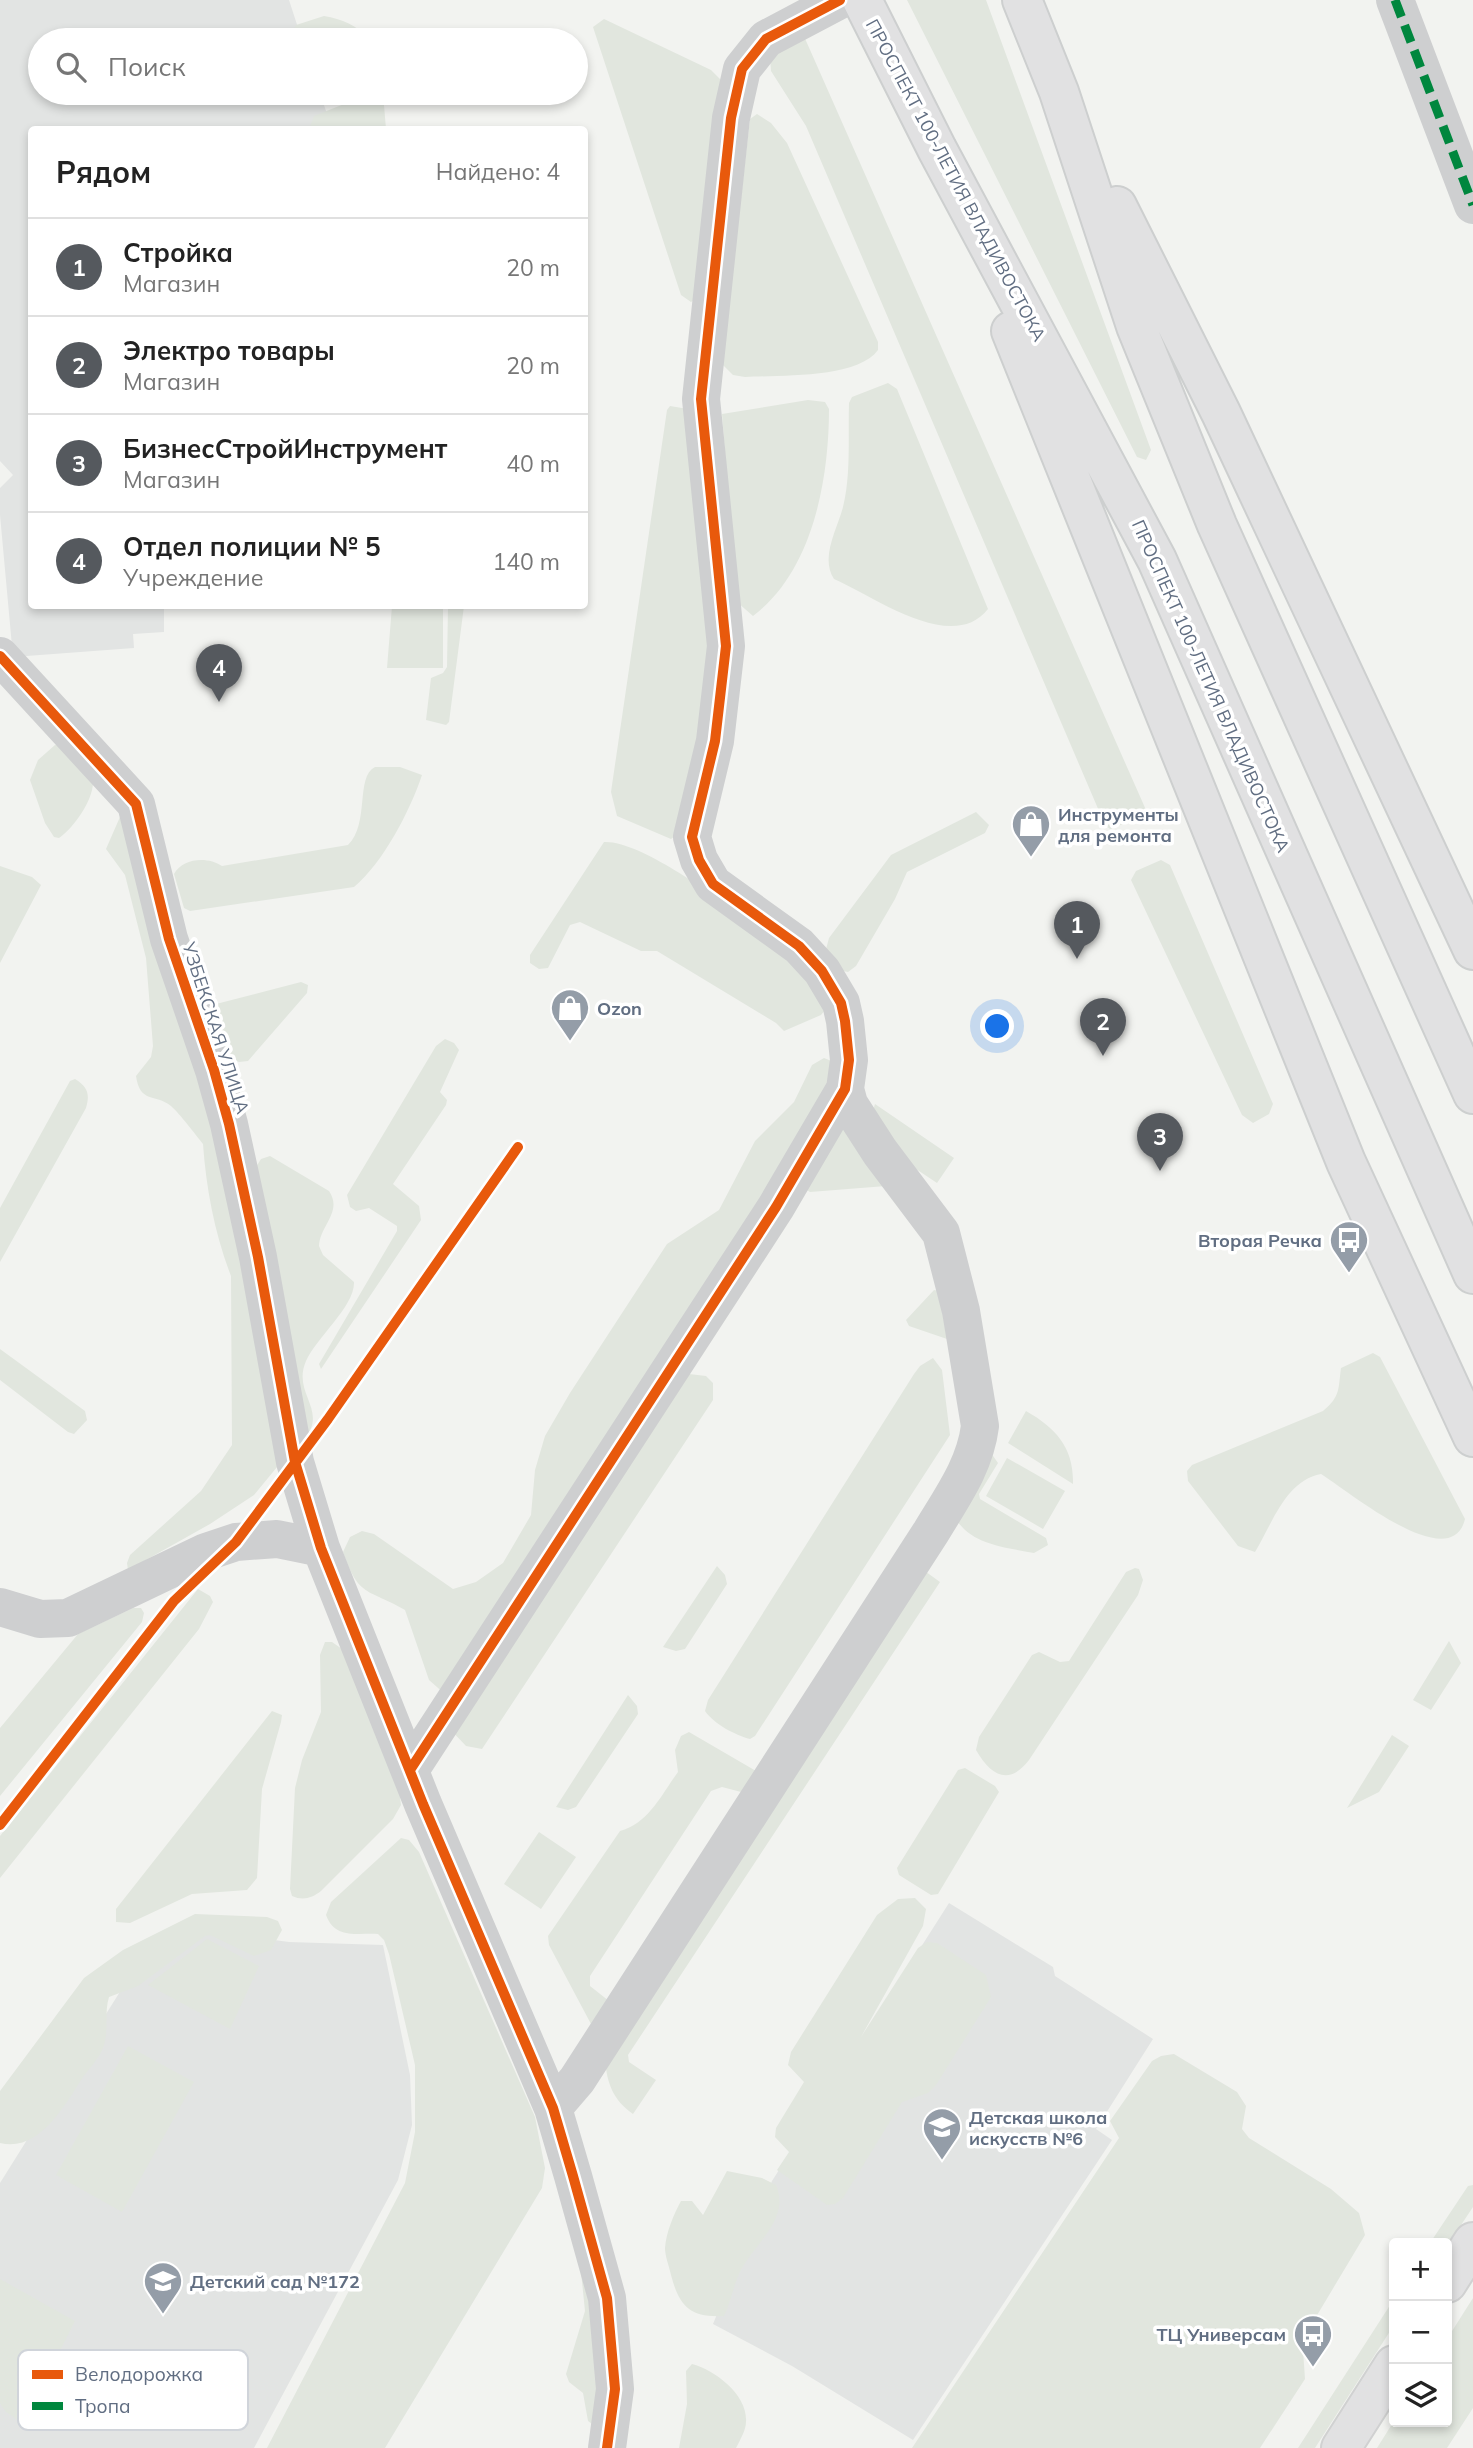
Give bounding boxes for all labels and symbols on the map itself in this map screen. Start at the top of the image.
street label: ПРОСПЕКТ 100-ЛЕТИЯ ВЛАДИВОСТОКА [861,15,1051,345]
street label: ПРОСПЕКТ 100-ЛЕТИЯ ВЛАДИВОСТОКА [1127,516,1295,856]
pin: 4 [196,644,242,702]
shop icon: Инструменты для ремонта [1010,803,1052,858]
place label: Инструменты для ремонта [1058,803,1179,847]
pin: 1 [1054,901,1100,959]
street label: УЗБЕКСКАЯ УЛИЦА [177,938,255,1117]
shop icon: Ozon [549,987,591,1042]
place label: Ozon [597,997,642,1020]
pin: 2 [1080,998,1126,1056]
your location [980,1009,1014,1043]
pin: 3 [1137,1113,1183,1171]
bus stop icon: Вторая Речка [1328,1219,1370,1274]
place label: Вторая Речка [1198,1229,1322,1252]
school or university icon: Детская школа искусств №6 [921,2106,963,2161]
place label: Детская школа искусств №6 [969,2106,1107,2150]
school or university icon: Детский сад №172 [142,2260,184,2315]
place label: Детский сад №172 [190,2270,360,2293]
bus stop icon: ТЦ Универсам [1292,2313,1334,2368]
place label: ТЦ Универсам [1156,2323,1286,2346]
legend [18,2350,248,2430]
text: Велодорожка [75,2362,203,2386]
text: Тропа [75,2394,131,2418]

